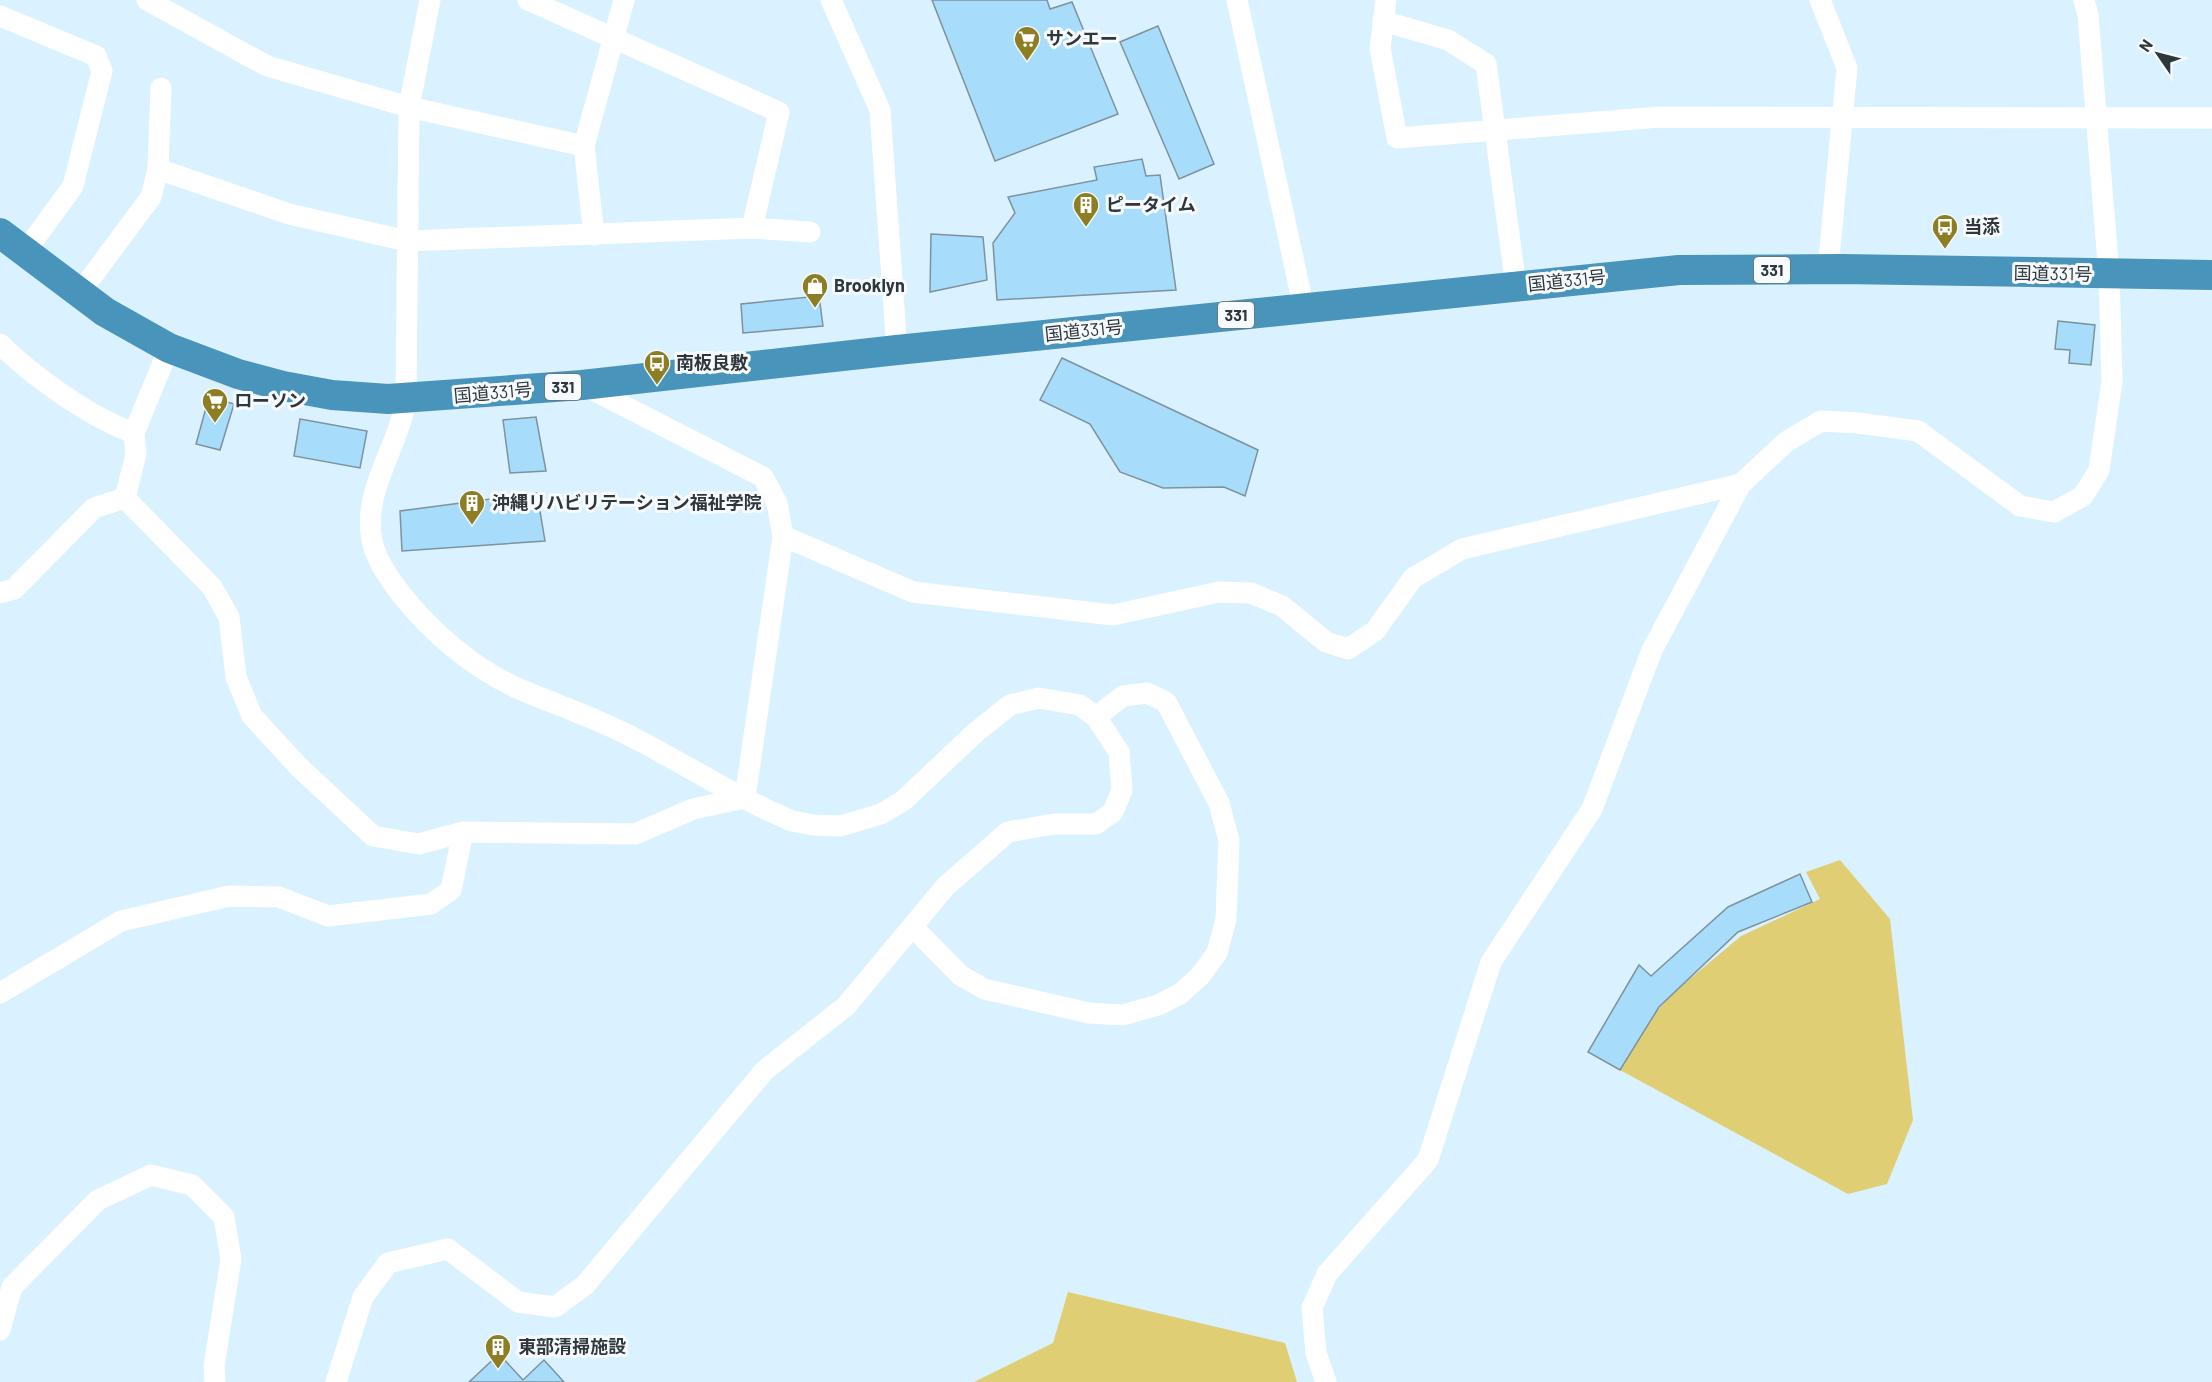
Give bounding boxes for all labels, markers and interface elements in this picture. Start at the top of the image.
supermarket icon: サンエー [1012,24,1042,62]
north arrow [2128,24,2188,84]
place label: サンエー [1046,27,1118,49]
text: N [2134,35,2156,55]
building icon: ピータイム [1071,190,1101,228]
place label: ピータイム [1106,193,1196,215]
bus stop icon: 当添 [1930,212,1960,250]
place label: 当添 [1964,215,2000,237]
road number: 331 [1754,257,1790,283]
street label: 国道331号 [2013,261,2093,285]
street label: 国道331号 [1527,265,1607,295]
shop icon: Brooklyn [800,271,830,309]
place label: Brooklyn [834,274,905,296]
road number: 331 [1218,302,1254,328]
street label: 国道331号 [1044,315,1124,345]
bus stop icon: 南板良敷 [642,348,672,386]
place label: 南板良敷 [676,351,748,373]
road number: 331 [545,374,581,400]
street label: 国道331号 [453,378,533,406]
supermarket icon: ローソン [200,386,230,424]
place label: ローソン [234,389,306,411]
building icon: 沖縄リハビリテーション福祉学院 [457,488,487,526]
place label: 沖縄リハビリテーション福祉学院 [492,491,762,513]
building icon: 東部清掃施設 [483,1332,513,1370]
place label: 東部清掃施設 [518,1335,626,1357]

